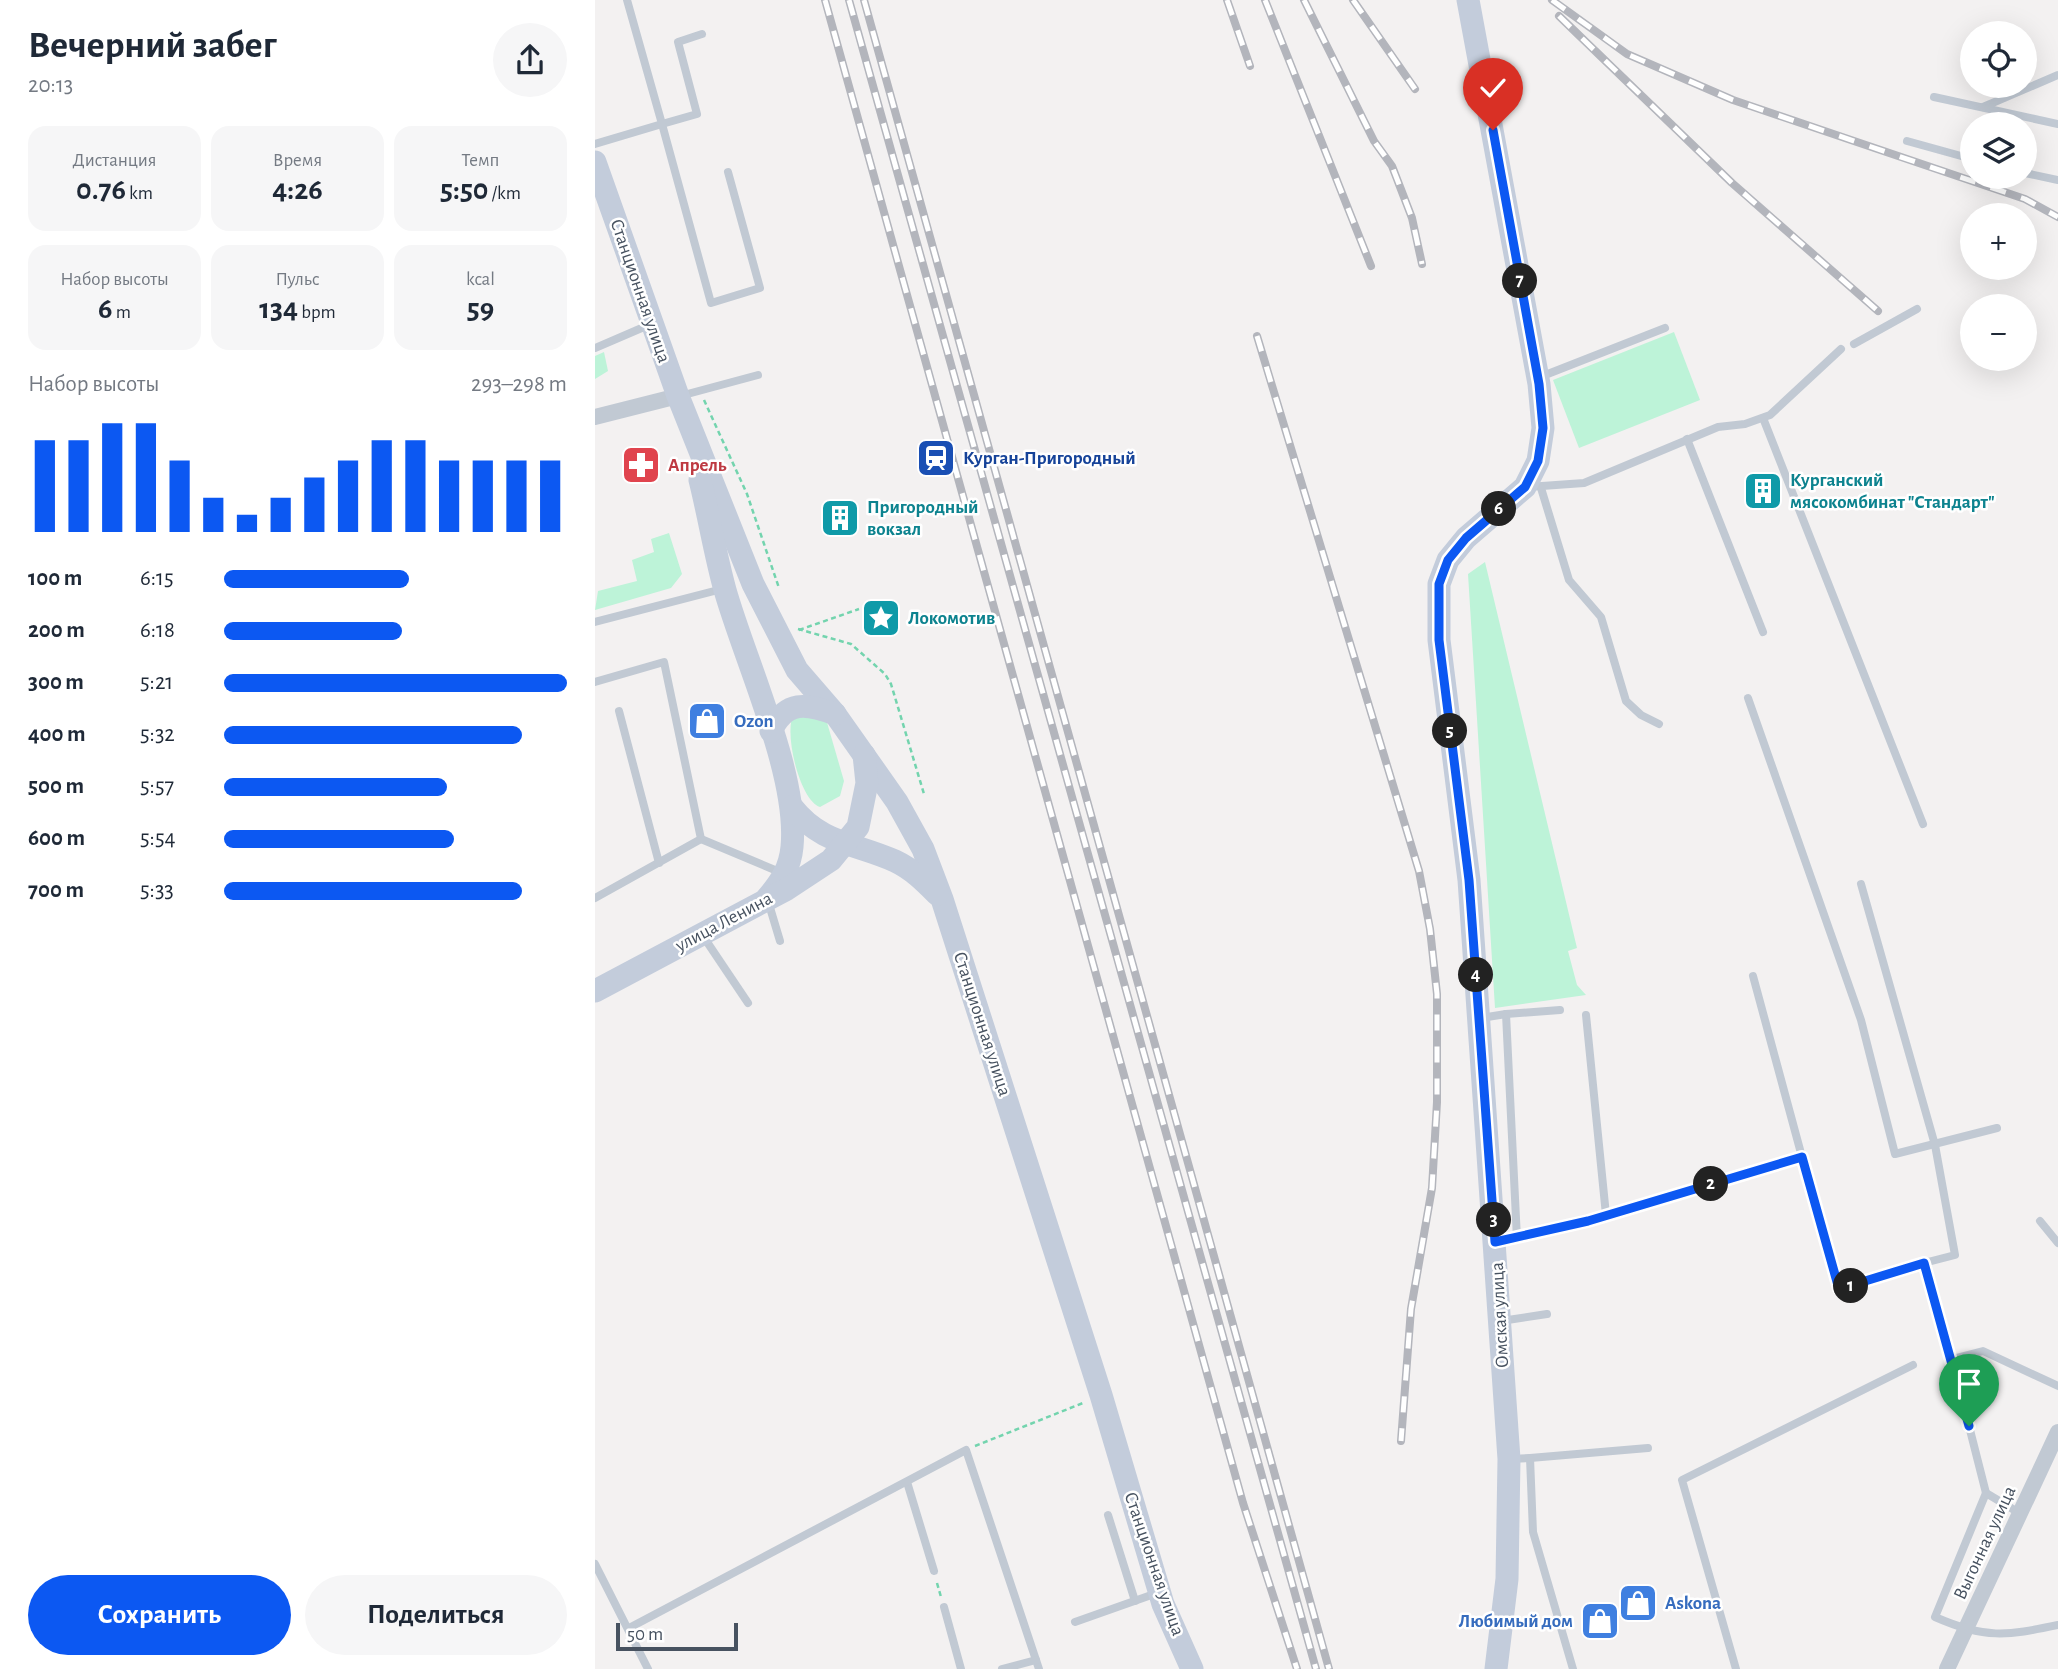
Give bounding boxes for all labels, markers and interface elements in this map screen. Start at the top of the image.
map controls [1960,21,2037,371]
button: locate [1960,21,2037,98]
button: share [493,23,567,97]
text: Вечерний забег [28,27,277,65]
pin [1463,58,1523,130]
icon: check [1474,69,1512,107]
text: 20:13 [28,74,73,97]
button: layers [1960,112,2037,189]
text: Дистанция [73,151,157,170]
text: Время [273,151,322,170]
text: Темп [462,151,499,170]
text: 0.76 [76,175,126,205]
text: 4:26 [272,175,323,205]
text: 5:50 [440,175,488,205]
text: km [126,184,153,203]
text: /km [488,184,521,203]
button: + [1960,203,2037,280]
street label: Станционная улица [607,217,674,366]
pin: 7 [1503,264,1537,298]
text: Набор высоты [60,270,169,289]
text: Пульс [275,270,320,289]
text: kcal [466,270,495,289]
text: 7 [1515,271,1524,290]
text: 6 [98,294,113,324]
text: 134 [259,294,298,324]
text: 59 [467,294,494,324]
button: − [1960,294,2037,371]
text: m [113,303,131,322]
text: bpm [298,303,336,322]
text: Набор высоты [28,373,160,396]
text: 293–298 m [471,373,567,396]
station icon: Курган-Пригородный [915,437,957,479]
pharmacy icon: Апрель [620,444,662,486]
place label: Курган-Пригородный [963,449,1136,468]
place label: Апрель [668,456,727,475]
building icon: Курганский мясокомбинат "Стандарт" [1742,470,1784,512]
place label: Курганский мясокомбинат "Стандарт" [1790,471,1995,512]
pin: 6 [1481,491,1517,526]
building icon: Пригородный вокзал [819,497,861,539]
place label: Пригородный вокзал [867,498,979,539]
text: 6 [1494,499,1503,518]
text: 100 m [28,567,82,590]
text: 6:15 [140,567,174,590]
place icon: Локомотив [860,597,902,639]
place label: Локомотив [908,609,995,628]
text: 200 m [28,619,85,642]
text: 6:18 [140,619,175,642]
text: 300 m [28,671,84,694]
text: 5:21 [140,671,173,694]
shop icon: Ozon [686,700,728,742]
place label: Ozon [734,712,773,731]
pin: 5 [1433,714,1467,748]
text: 5 [1445,721,1454,740]
text: 400 m [28,723,86,746]
text: 5:32 [140,723,175,746]
text: 500 m [28,775,84,798]
text: 5:57 [140,775,174,798]
text: 600 m [28,827,85,850]
text: 5:54 [140,827,176,850]
text: 700 m [28,879,84,902]
text: 5:33 [140,879,174,902]
street label: улица Ленина [672,888,776,956]
street label: Станционная улица [950,949,1014,1099]
pin: 4 [1459,958,1493,992]
text: 4 [1471,965,1480,984]
pin: 2 [1693,1166,1729,1202]
text: 2 [1706,1174,1715,1193]
pin: 3 [1476,1202,1511,1238]
text: 3 [1489,1210,1498,1229]
street label: Омская улица [1488,1261,1512,1368]
pin: 1 [1833,1268,1869,1304]
text: 1 [1847,1276,1854,1295]
pin [1939,1354,1999,1426]
icon: arrive [1950,1365,1988,1403]
street label: Выгонная улица [1950,1483,2020,1603]
street label: Станционная улица [1121,1490,1188,1639]
button: Сохранить [28,1575,291,1655]
button: Поделиться [305,1575,567,1655]
shop icon: Askona [1617,1582,1659,1624]
place label: Askona [1665,1594,1721,1613]
shop icon: Любимый дом [1579,1600,1621,1642]
place label: Любимый дом [1458,1612,1573,1631]
scale bar [616,1620,739,1652]
text: 50 m [627,1625,663,1644]

